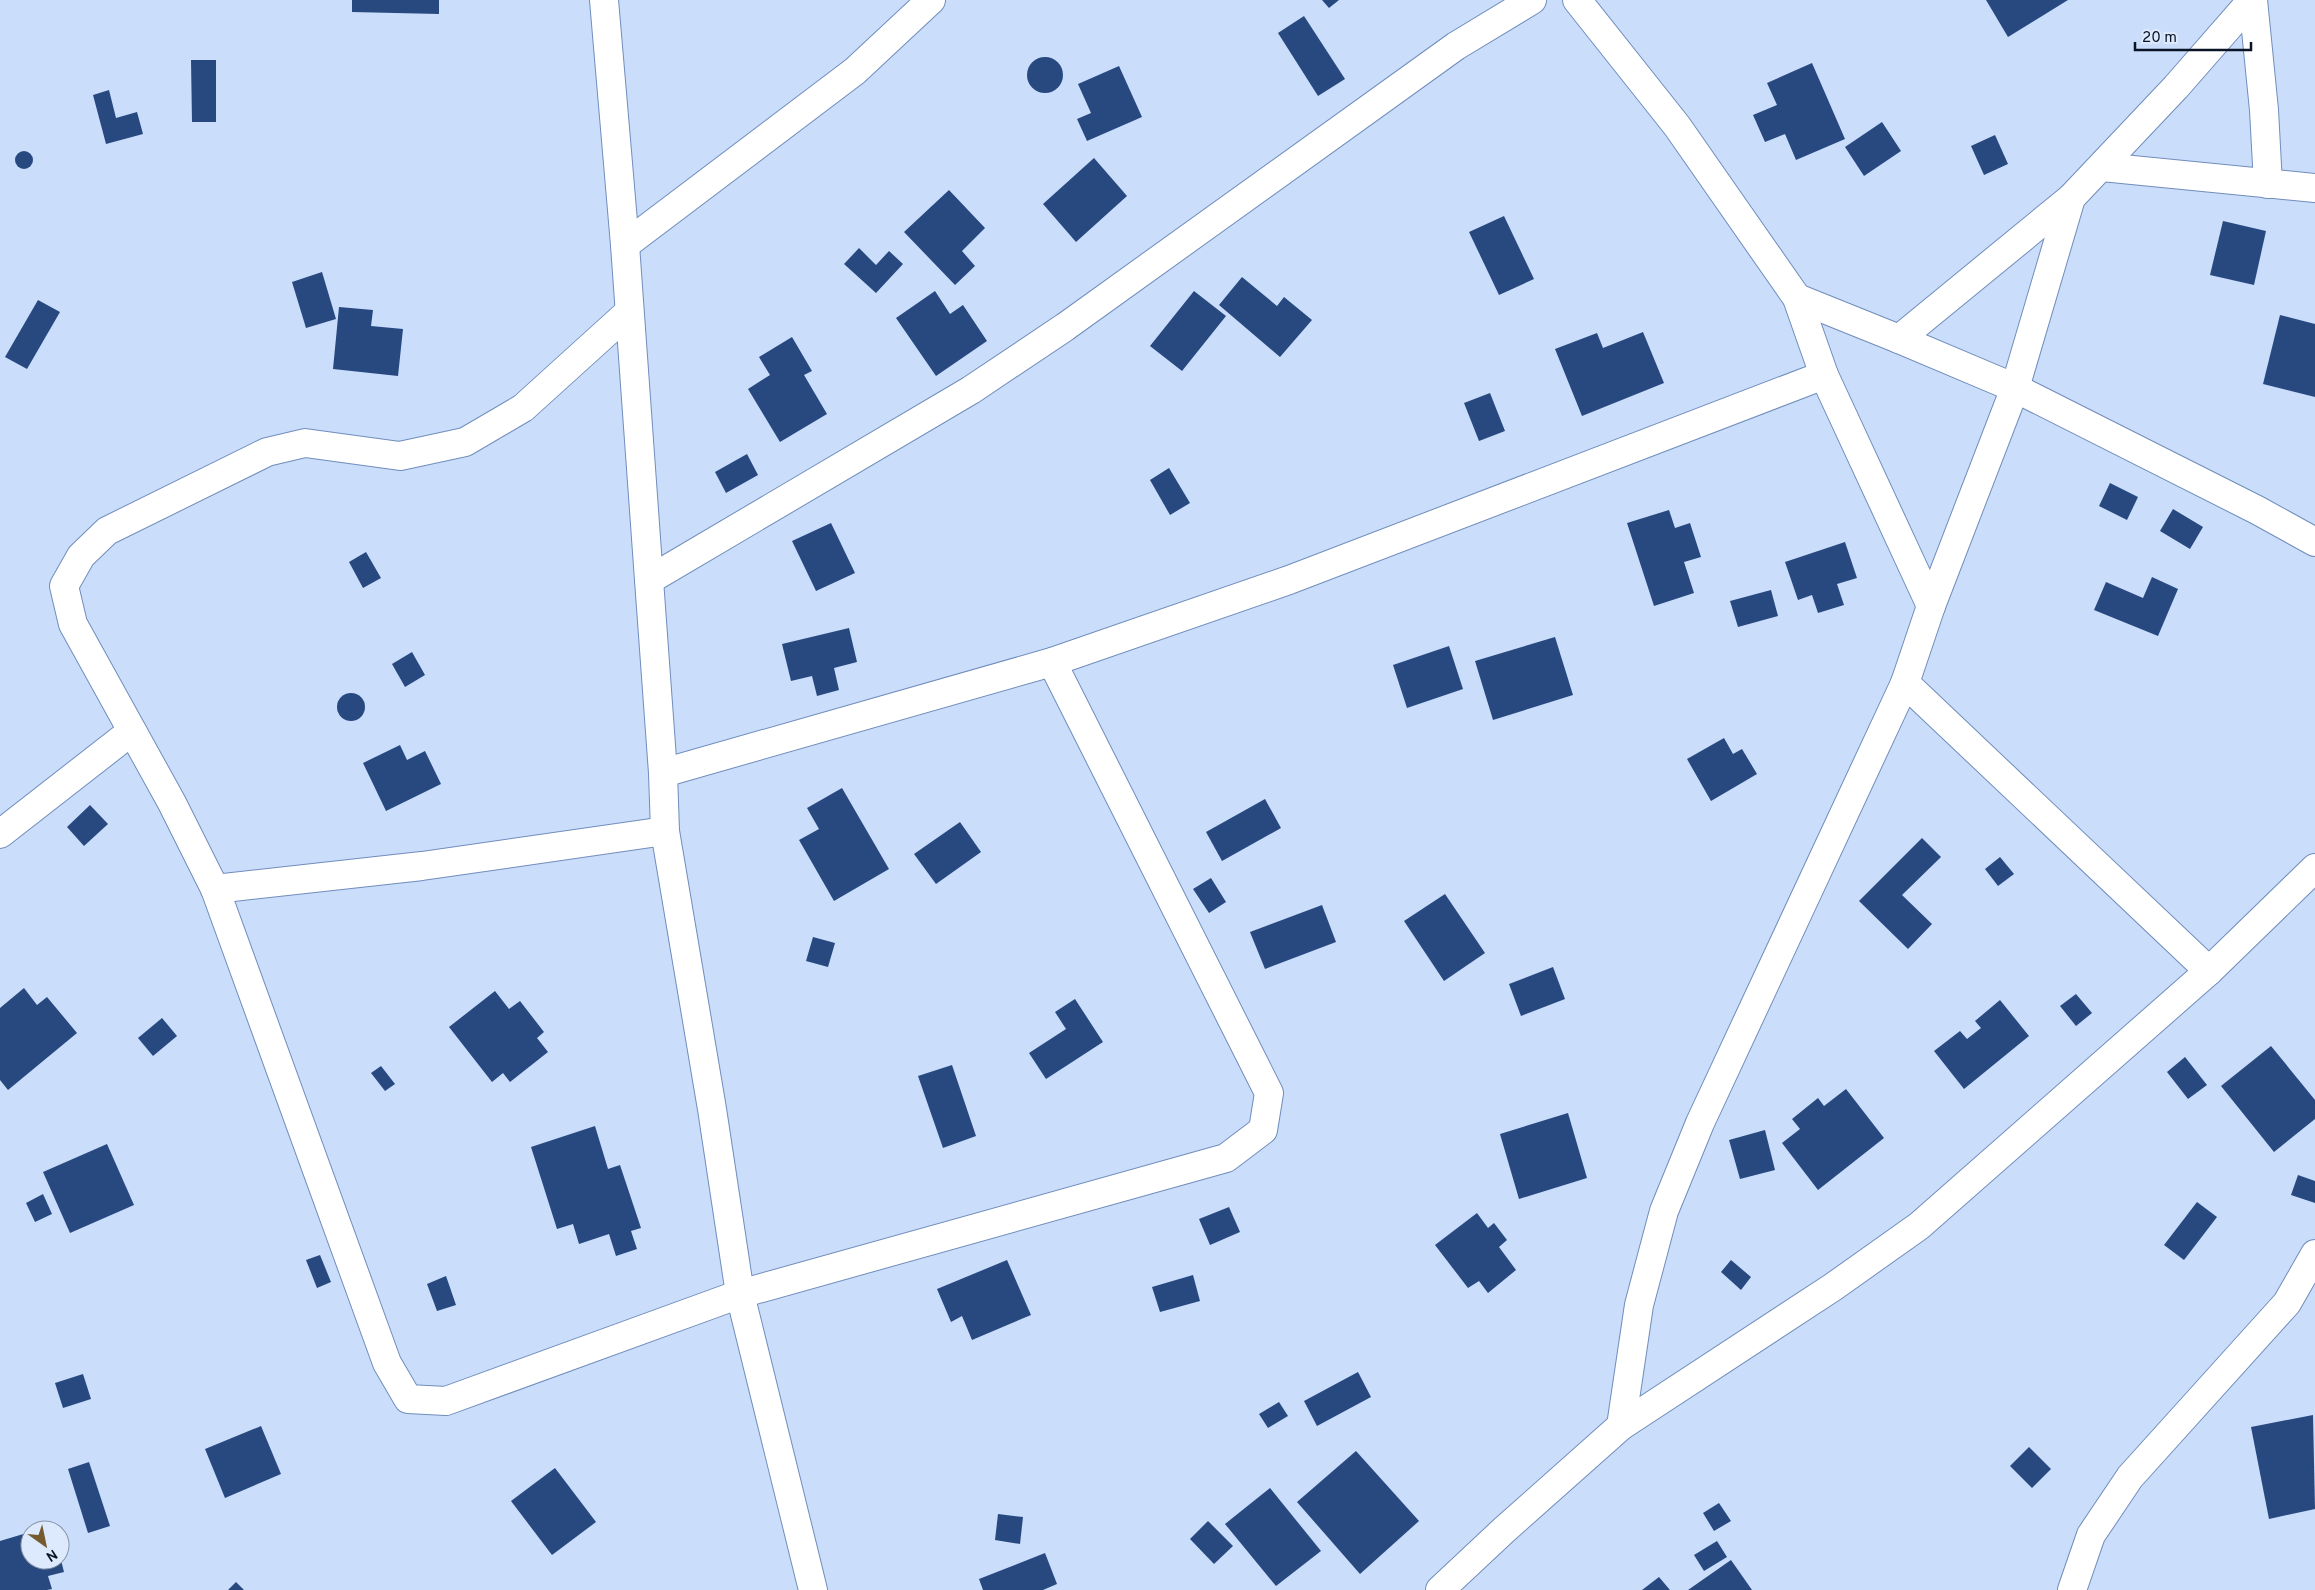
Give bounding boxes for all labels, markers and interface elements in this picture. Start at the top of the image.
scale bar [2135,20,2251,52]
text: 20 m [2142,29,2177,48]
north arrow [20,1520,70,1570]
text: N [42,1545,60,1565]

